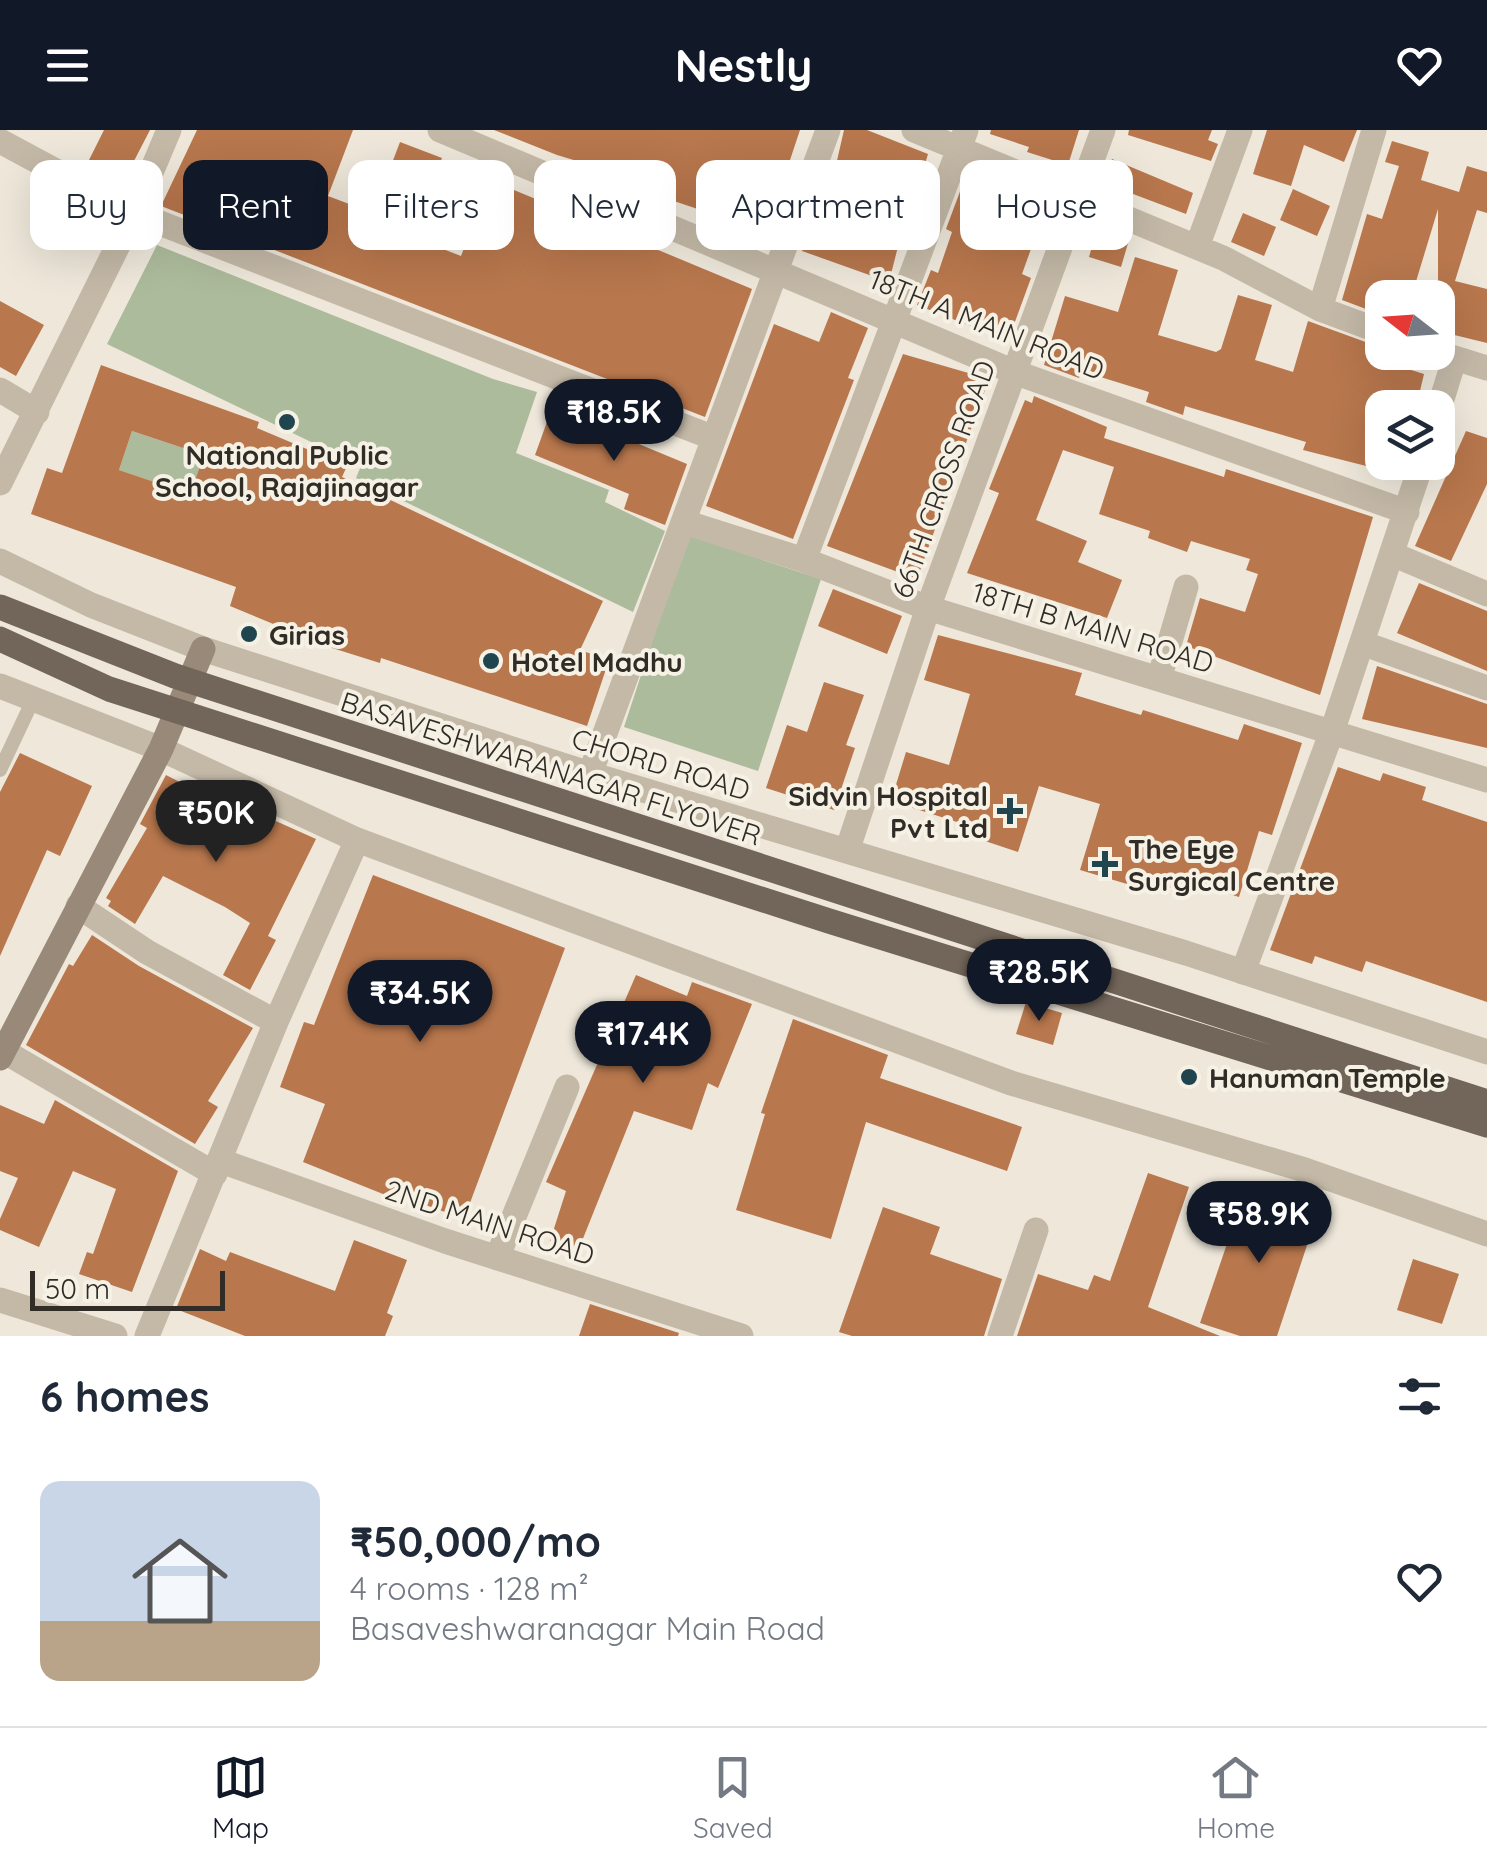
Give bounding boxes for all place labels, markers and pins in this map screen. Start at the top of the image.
pin: ₹18.5K [533,379,695,464]
marker: National Public School, Rajajinagar [276,411,298,433]
place label: National Public School, Rajajinagar [155,437,419,504]
place label: Girias [269,617,345,652]
marker: Girias [238,623,260,645]
place label: Hotel Madhu [511,644,683,679]
marker: Hotel Madhu [480,650,502,672]
place label: Sidvin Hospital Pvt Ltd [788,778,988,845]
pin: ₹50K [157,780,275,865]
marker: Sidvin Hospital Pvt Ltd [997,798,1023,824]
place label: The Eye Surgical Centre [1128,831,1335,898]
marker: The Eye Surgical Centre [1092,851,1118,877]
pin: ₹28.5K [958,939,1120,1024]
pin: ₹34.5K [339,960,501,1045]
pin: ₹17.4K [562,1001,724,1086]
place label: Hanuman Temple [1209,1060,1446,1095]
marker: Hanuman Temple [1178,1066,1200,1088]
pin: ₹58.9K [1178,1181,1340,1266]

